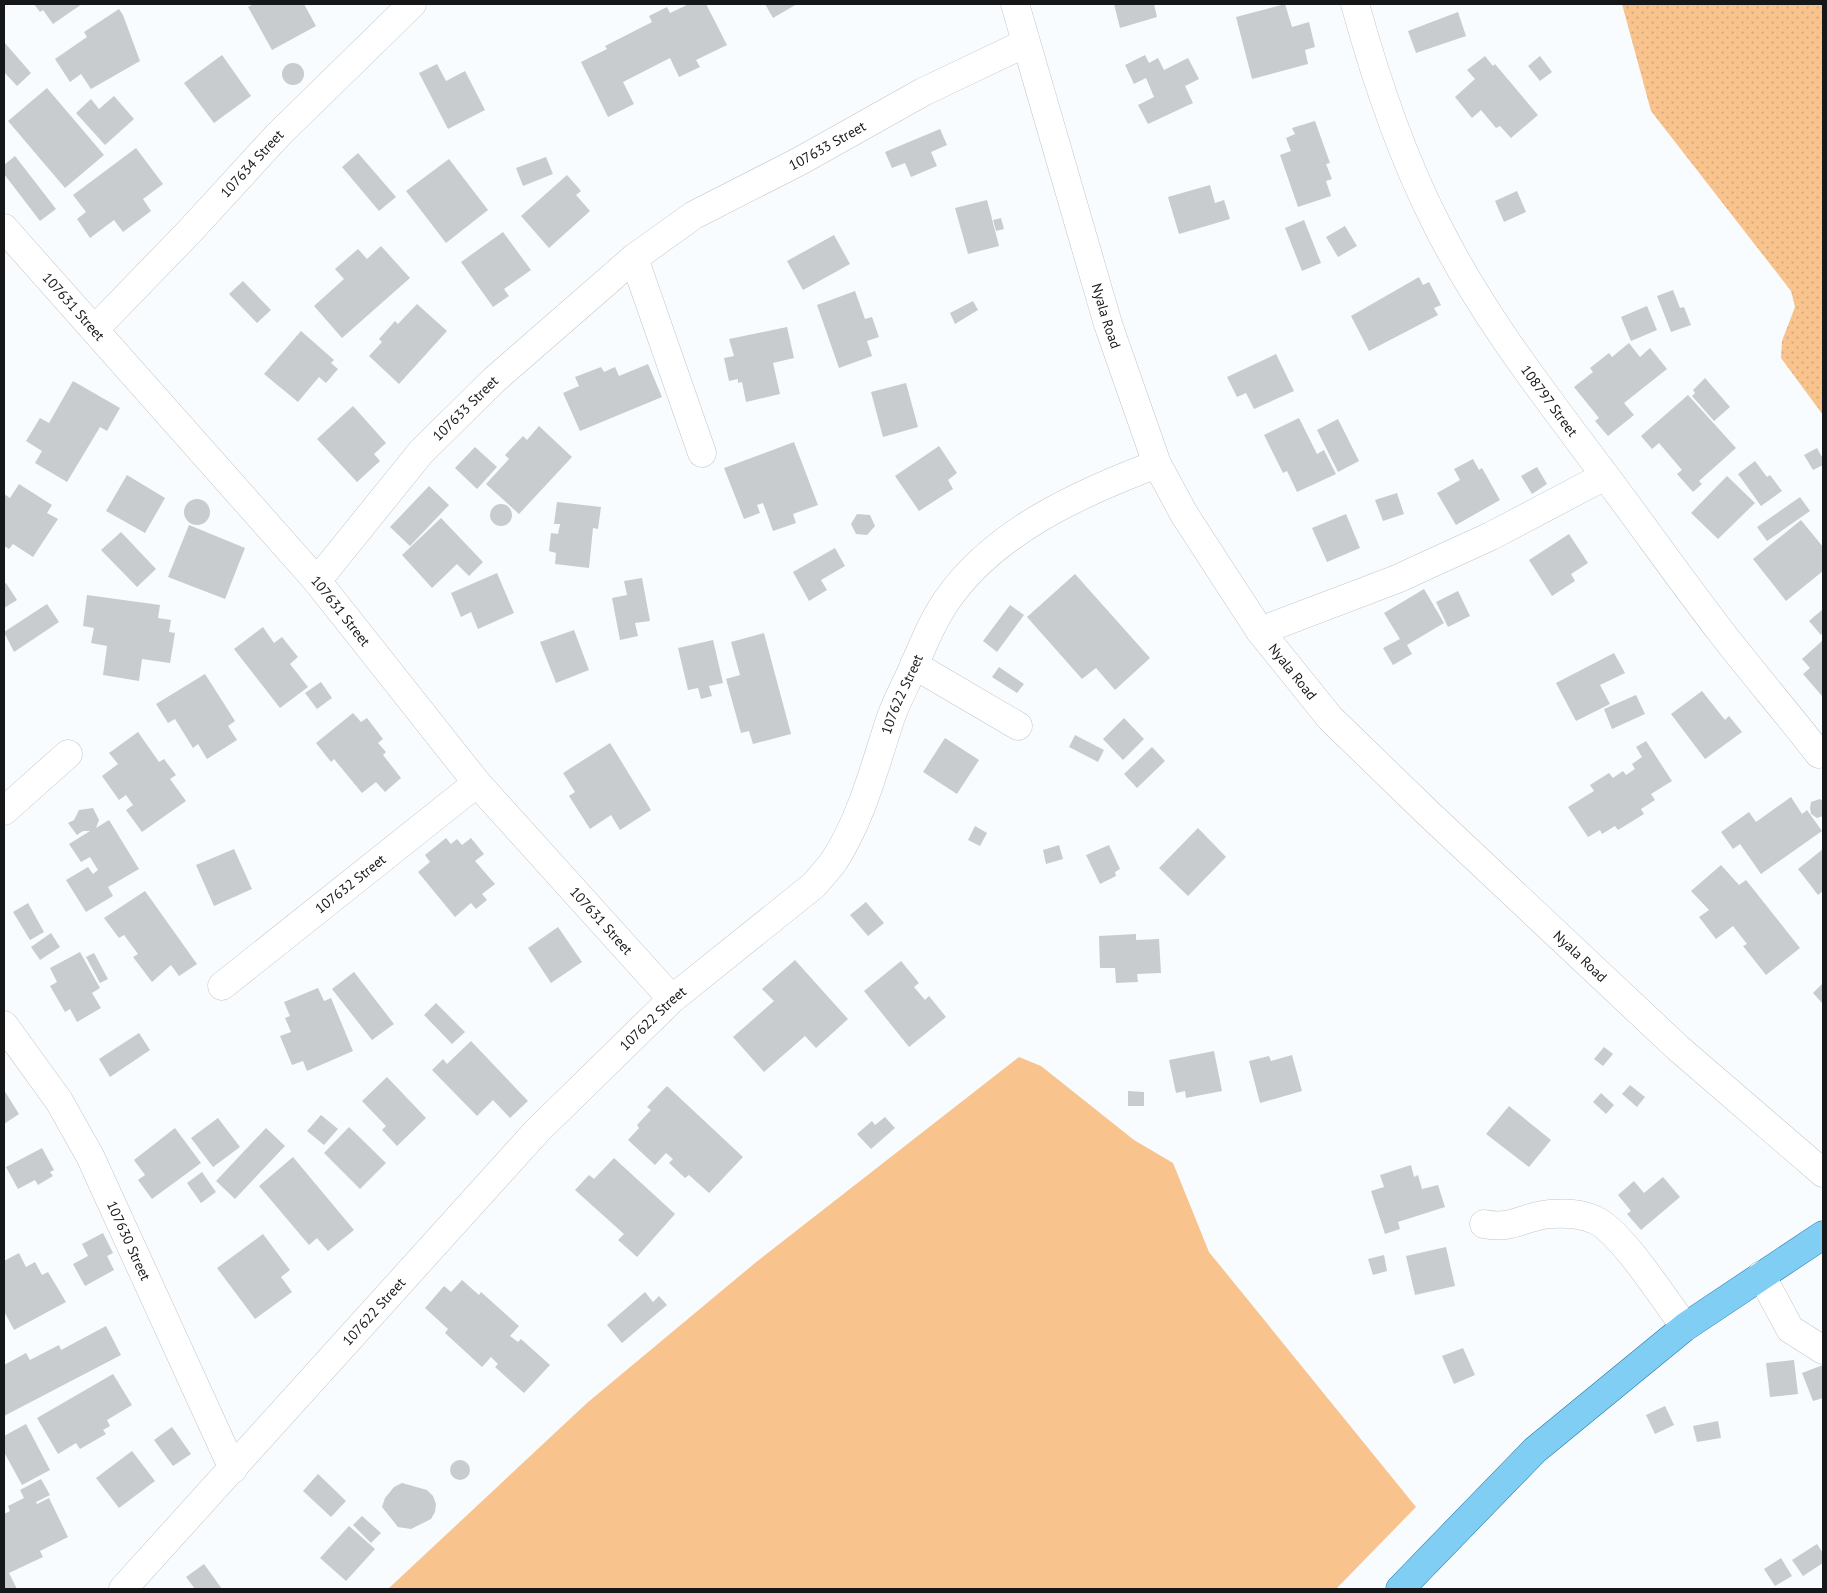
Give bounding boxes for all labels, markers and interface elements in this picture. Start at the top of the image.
street label: 107633 Street [786,117,869,174]
street label: 107634 Street [216,126,287,201]
street label: 107631 Street [39,269,109,345]
street label: Nyala Road [1088,281,1125,351]
street label: 108797 Street [1517,361,1582,440]
street label: 107633 Street [429,371,502,445]
street label: 107631 Street [307,572,374,650]
street label: Nyala Road [1265,640,1321,703]
street label: 107622 Street [877,651,927,736]
street label: 107632 Street [311,850,390,917]
street label: 107631 Street [566,883,637,959]
street label: Nyala Road [1550,926,1611,986]
street label: 107622 Street [616,982,690,1054]
street label: 107630 Street [103,1198,155,1283]
street label: 107622 Street [338,1274,409,1349]

